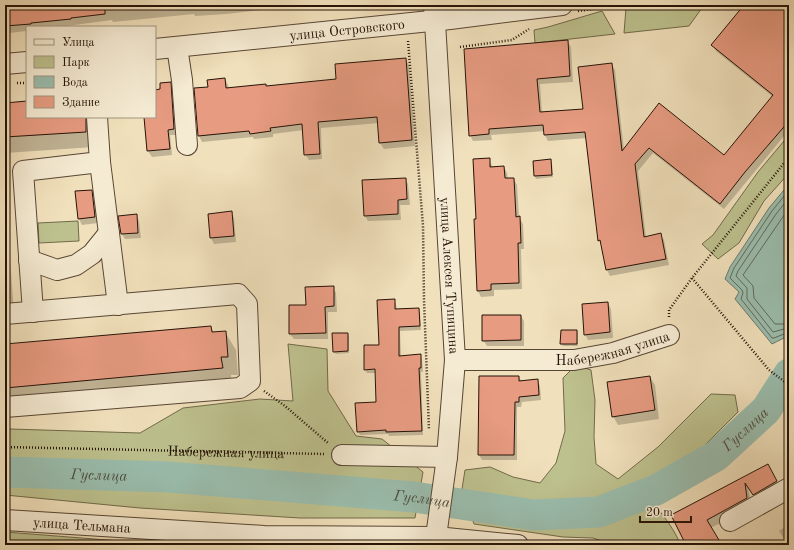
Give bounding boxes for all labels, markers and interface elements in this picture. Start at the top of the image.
street label: улица Островского [289,18,405,43]
legend [26,26,156,118]
text: Улица [62,37,95,49]
text: Парк [62,57,90,69]
text: Вода [62,77,88,89]
text: Здание [62,97,100,109]
street label: улица Алексея Тупицина [437,197,461,355]
street label: Набережная улица [556,329,671,368]
water label: Гуслица [719,405,772,456]
street label: Набережная улица [167,445,285,461]
water label: Гуслица [69,468,128,485]
water label: Гуслица [392,489,451,511]
scale bar [640,498,691,524]
text: 20 m [646,507,673,519]
street label: улица Тельмана [33,516,131,536]

